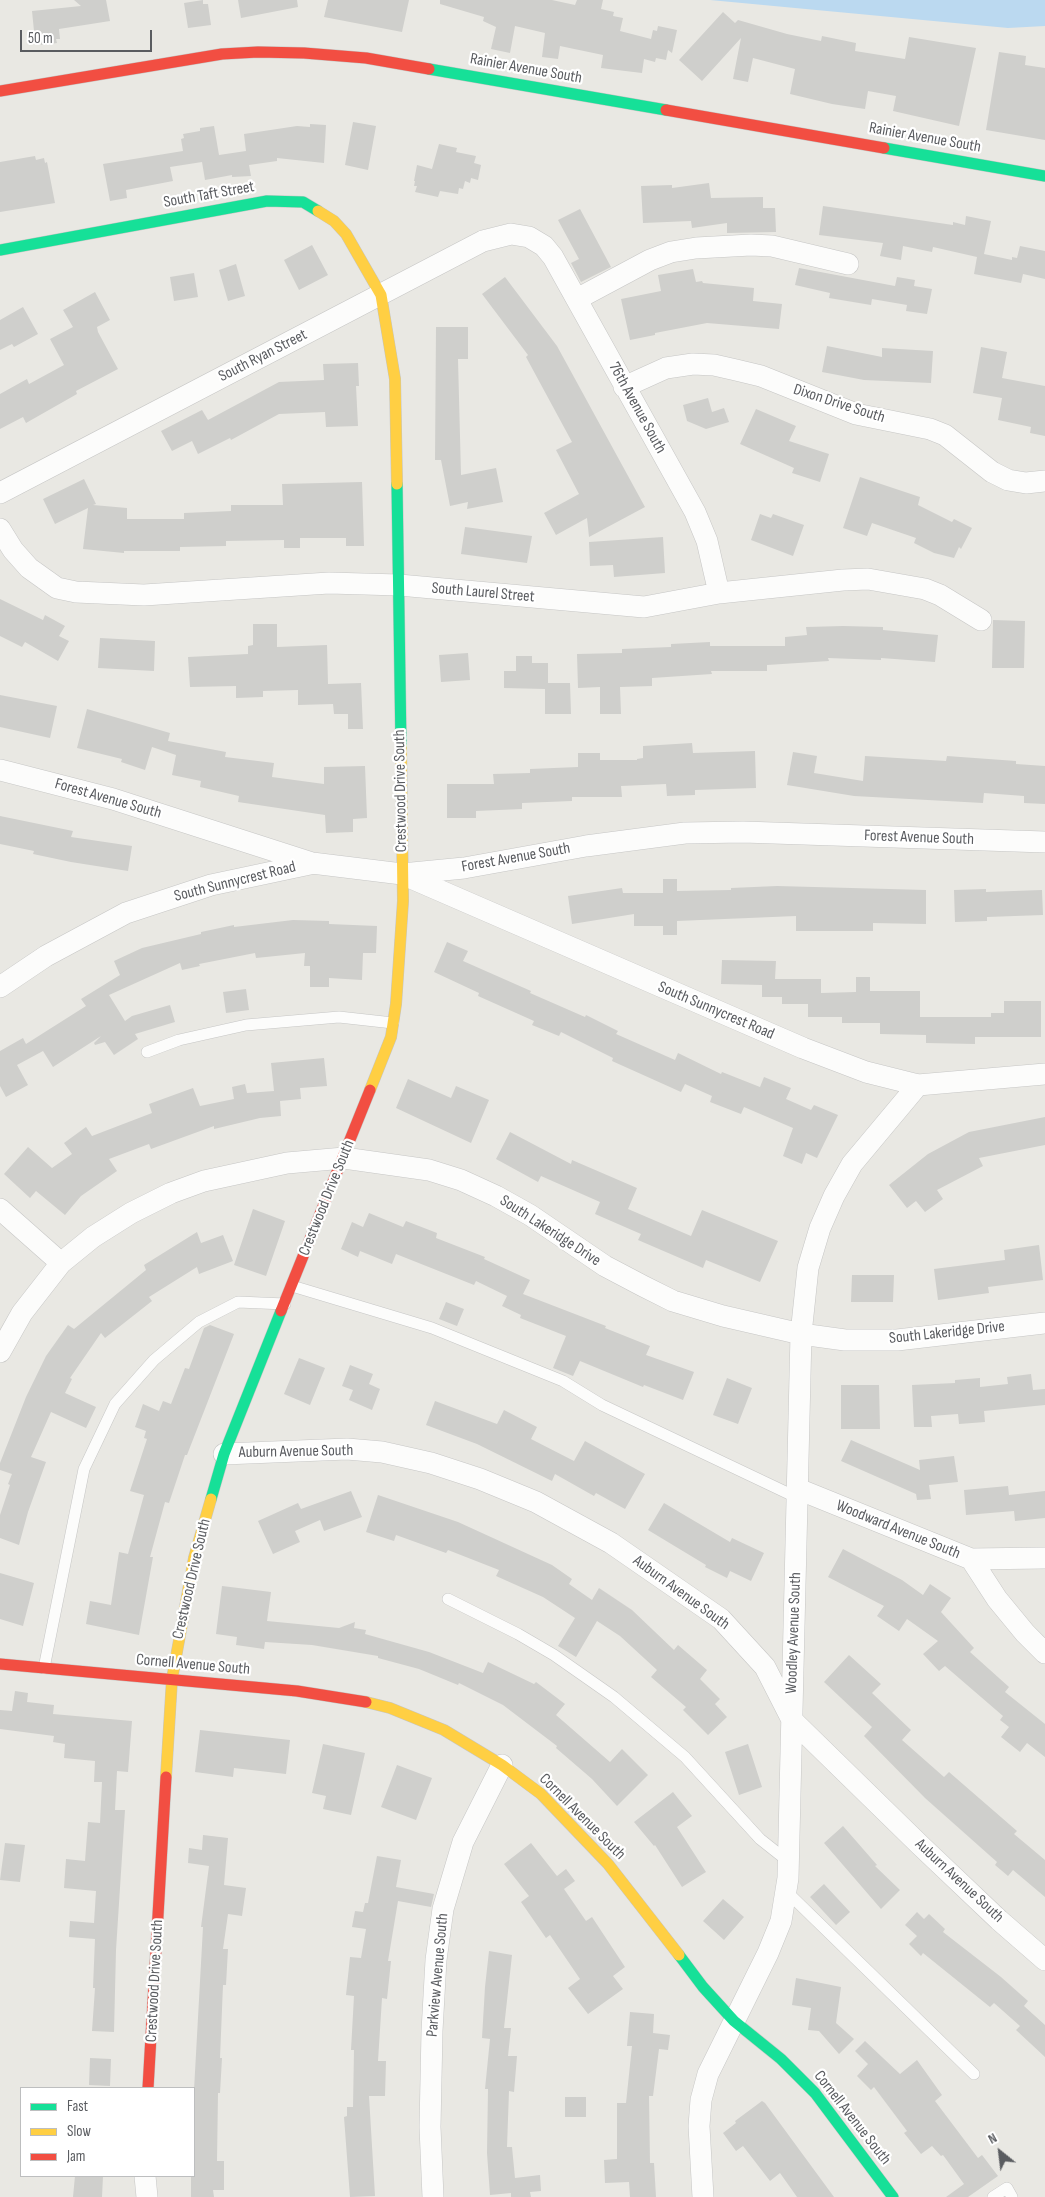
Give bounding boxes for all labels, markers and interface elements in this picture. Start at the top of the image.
scale bar [22,20,155,52]
text: 50 m [28,29,53,48]
street label: Rainier Avenue South [469,50,583,88]
street label: Rainier Avenue South [868,119,982,157]
street label: South Taft Street [162,178,256,212]
street label: South Ryan Street [216,325,310,387]
street label: 76th Avenue South [604,359,670,457]
street label: Dixon Drive South [791,380,887,428]
street label: South Laurel Street [431,579,535,607]
street label: Crestwood Drive South [390,729,412,853]
street label: Forest Avenue South [52,775,164,823]
street label: Forest Avenue South [864,826,974,850]
street label: Forest Avenue South [460,839,572,877]
street label: South Sunnycrest Road [172,858,298,906]
street label: South Sunnycrest Road [655,978,777,1044]
street label: Crestwood Drive South [295,1137,359,1259]
street label: South Lakeridge Drive [496,1191,604,1271]
street label: South Lakeridge Drive [888,1317,1006,1349]
street label: Auburn Avenue South [239,1441,353,1463]
street label: Woodward Avenue South [833,1496,963,1564]
street label: Crestwood Drive South [169,1517,215,1641]
street label: Auburn Avenue South [629,1552,733,1634]
street label: Woodley Avenue South [782,1572,806,1694]
street label: Cornell Avenue South [135,1650,251,1680]
street label: Cornell Avenue South [535,1770,629,1864]
street label: Auburn Avenue South [911,1835,1007,1927]
street label: Parkview Avenue South [423,1912,453,2038]
street label: Crestwood Drive South [142,1919,168,2043]
street label: Cornell Avenue South [809,2067,895,2169]
legend [20,2087,195,2177]
text: Fast [67,2097,88,2116]
text: Slow [67,2122,91,2141]
north arrow [975,2127,1025,2177]
text: N [985,2129,1000,2148]
text: Jam [67,2147,85,2166]

